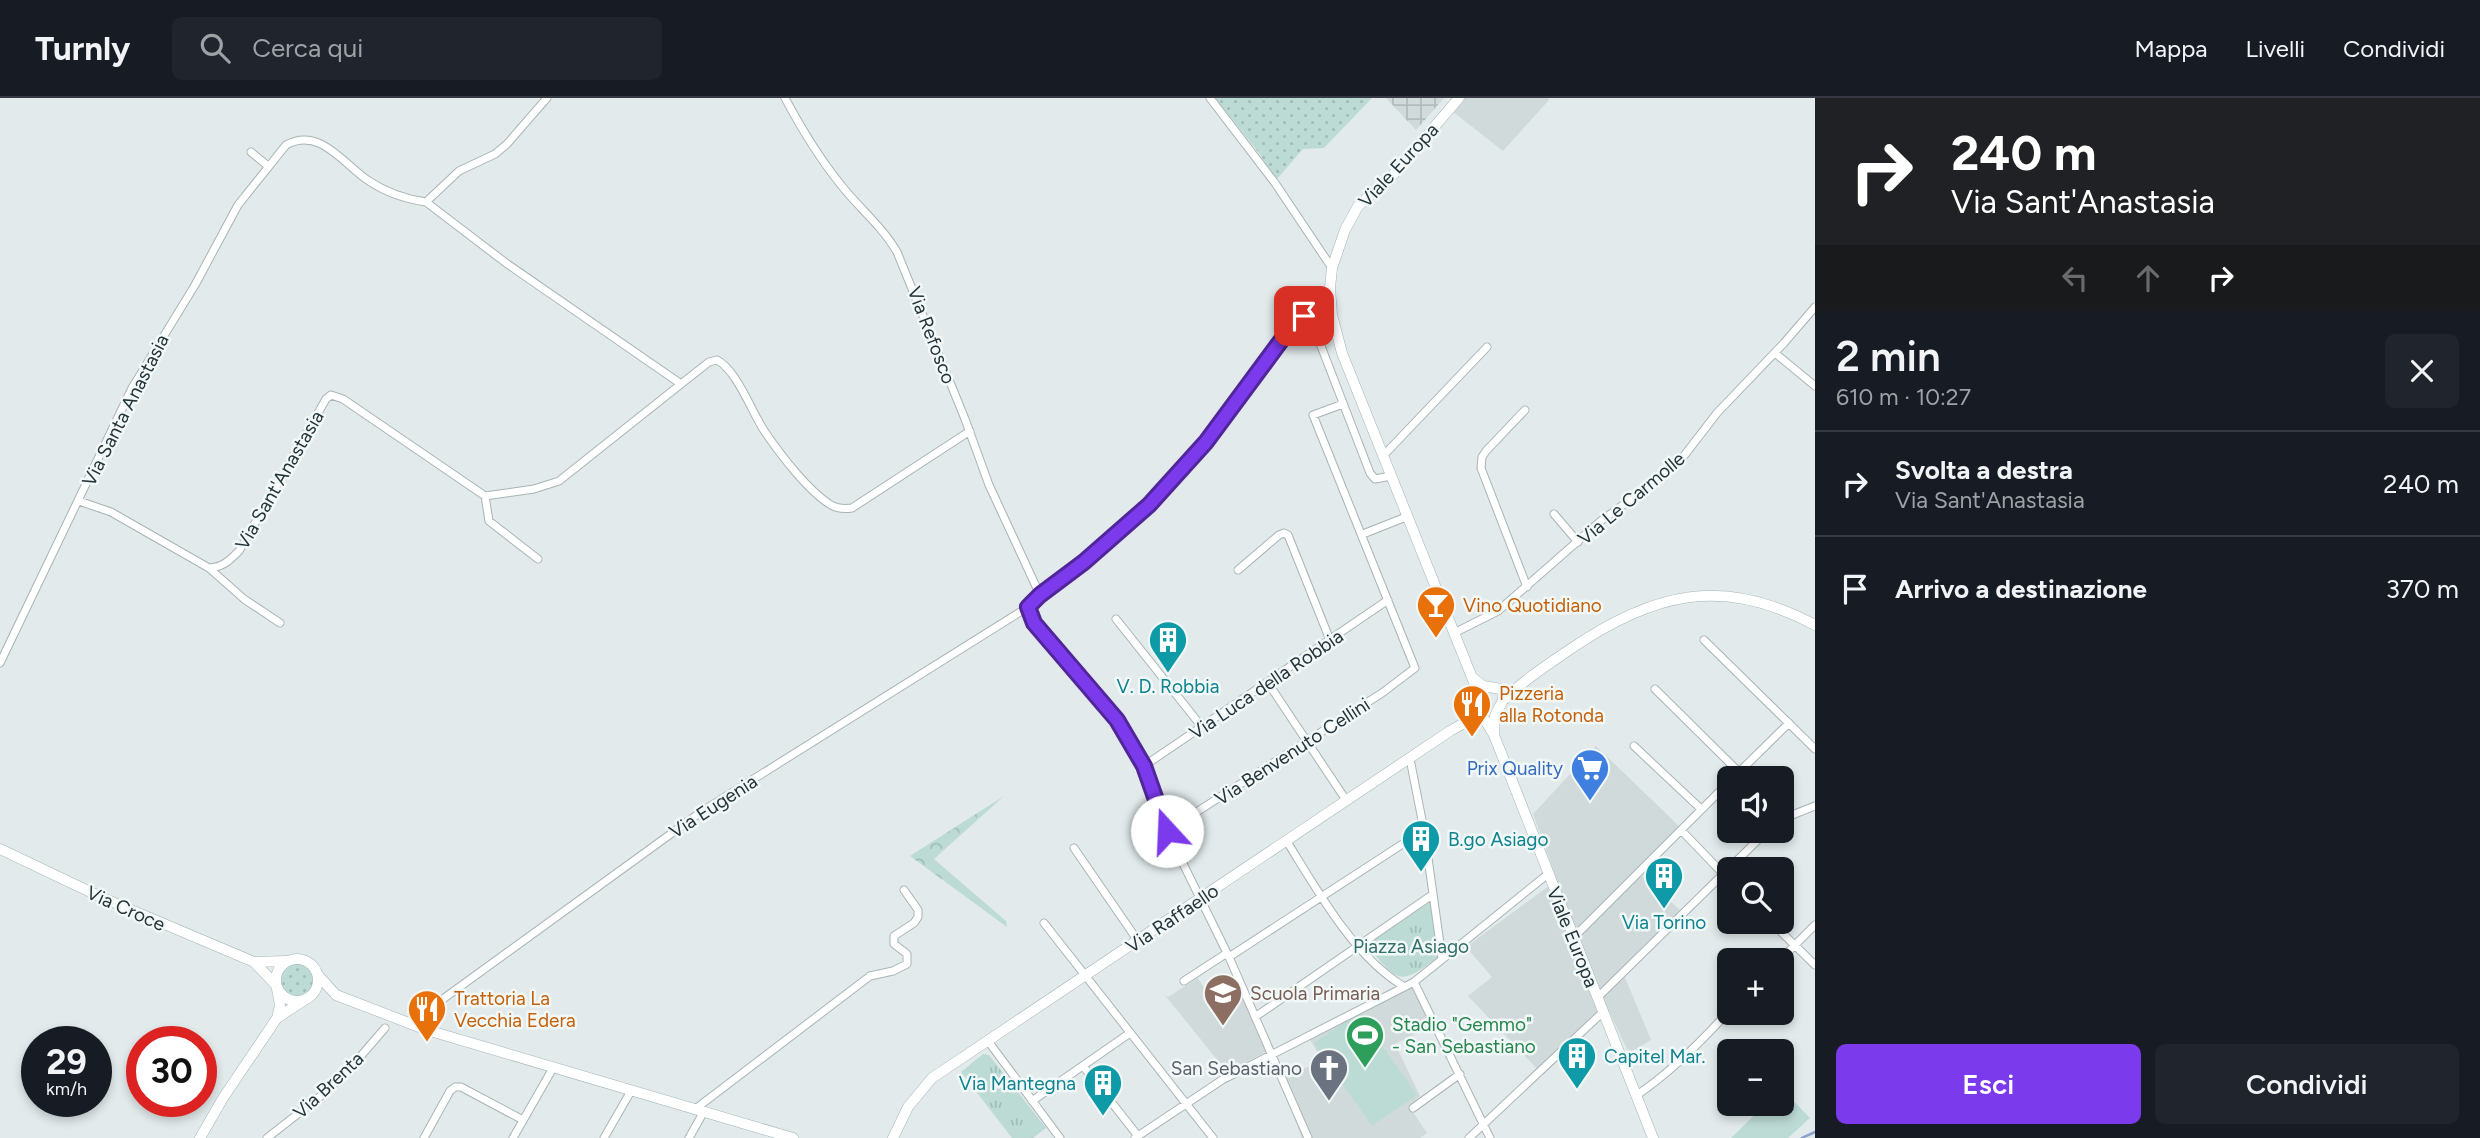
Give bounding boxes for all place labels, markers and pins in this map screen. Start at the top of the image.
pin [1274,286,1334,346]
bar icon: Vino Quotidiano [1415,584,1457,639]
place label: Vino Quotidiano [1463,594,1602,617]
building icon: V. D. Robbia [1147,619,1189,674]
place label: V. D. Robbia [1117,675,1219,698]
place label: Pizzeria alla Rotonda [1499,682,1604,727]
restaurant icon: Pizzeria alla Rotonda [1451,683,1493,738]
supermarket icon: Prix Quality [1569,747,1611,802]
place label: Prix Quality [1467,757,1563,780]
building icon: B.go Asiago [1400,818,1442,873]
place label: B.go Asiago [1448,828,1548,851]
building icon: Via Torino [1643,855,1685,910]
place label: Via Torino [1622,911,1706,934]
school or university icon: Scuola Primaria [1202,972,1244,1027]
place label: Scuola Primaria [1250,982,1380,1005]
place label: Trattoria La Vecchia Edera [454,987,576,1032]
restaurant icon: Trattoria La Vecchia Edera [406,988,448,1043]
place label: Stadio "Gemmo" - San Sebastiano [1392,1013,1536,1058]
sports icon: Stadio "Gemmo" - San Sebastiano [1344,1014,1386,1069]
building icon: Capitel Mar. [1556,1035,1598,1090]
place label: Capitel Mar. [1604,1045,1706,1068]
church icon: San Sebastiano [1308,1047,1350,1102]
place label: San Sebastiano [1171,1057,1302,1080]
building icon: Via Mantegna [1082,1062,1124,1117]
place label: Via Mantegna [959,1072,1076,1095]

